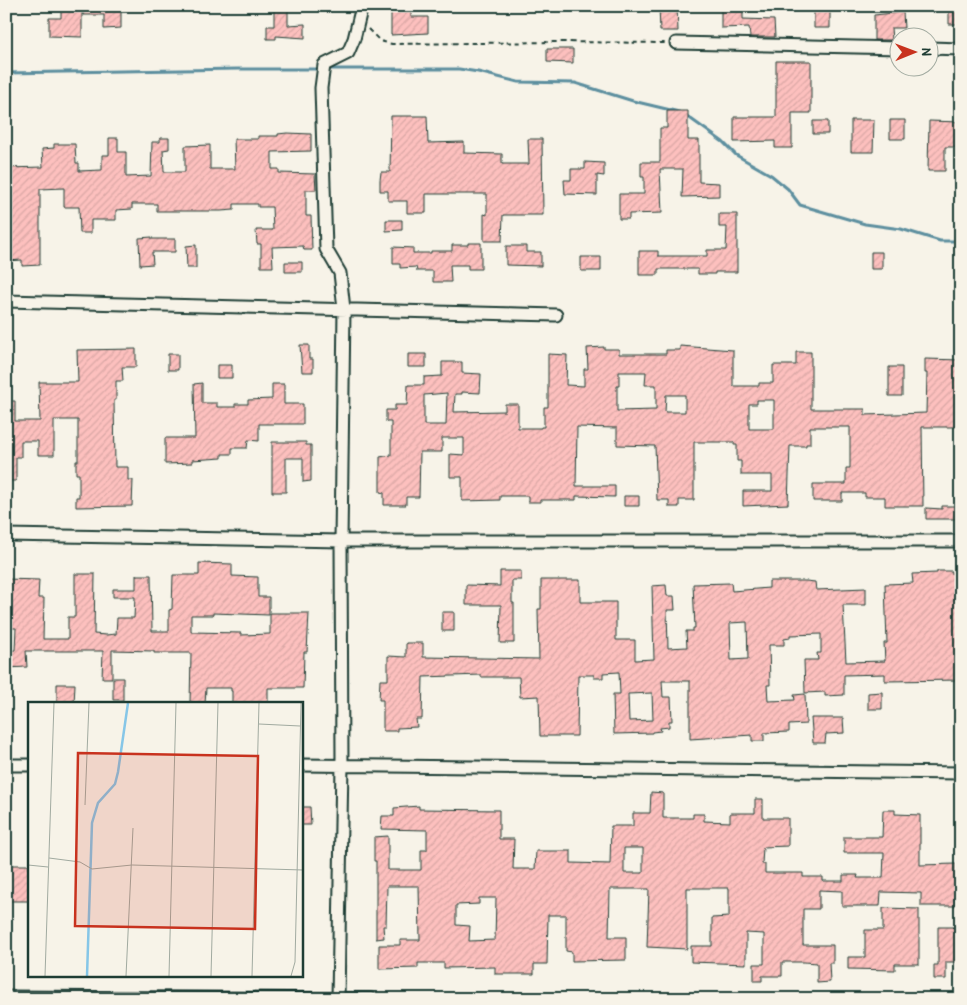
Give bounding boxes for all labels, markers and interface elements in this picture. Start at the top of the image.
north arrow [890,28,940,78]
text: N [918,48,937,56]
inset map [28,702,302,978]

